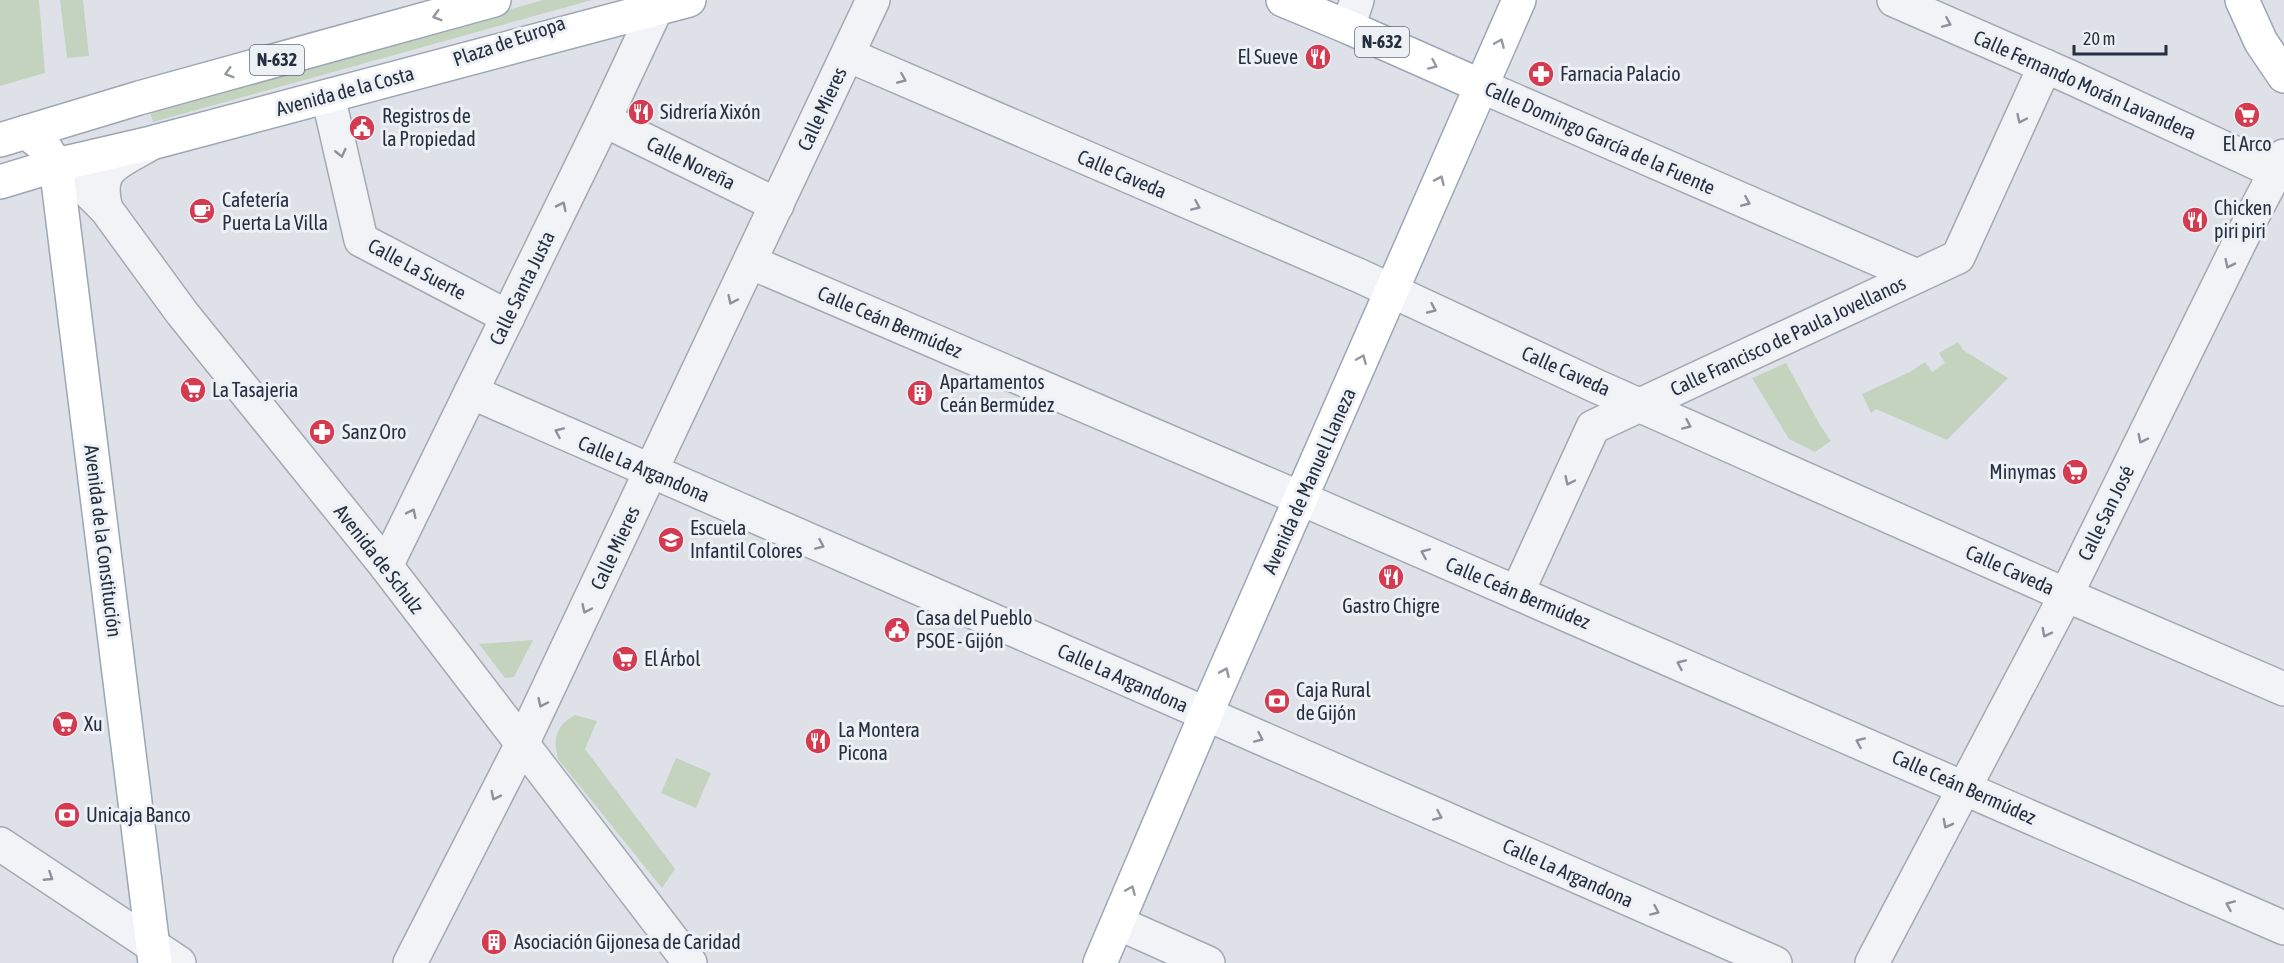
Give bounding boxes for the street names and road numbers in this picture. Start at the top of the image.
street label: Plaza de Europa [450,11,568,70]
street label: Calle Fernando Morán Lavandera [1970,25,2200,144]
road number: N-632 [1355,27,1409,57]
road number: N-632 [250,45,304,75]
street label: Avenida de la Costa [273,61,416,120]
street label: Calle Mieres [792,63,851,154]
street label: Calle Domingo García de la Fuente [1482,76,1719,199]
street label: Calle Noreña [643,131,739,194]
street label: Calle Caveda [1074,144,1170,203]
street label: Calle Santa Justa [484,227,559,349]
street label: Calle La Suerte [364,233,470,304]
street label: Calle Francisco de Paula Jovellanos [1666,271,1909,400]
street label: Calle Ceán Bermúdez [815,281,966,362]
street label: Calle Caveda [1518,341,1614,400]
street label: Avenida de Manuel Llaneza [1257,384,1360,577]
street label: Calle La Argandona [575,431,713,507]
street label: Avenida de la Constitución [80,444,127,638]
street label: Calle San José [2073,462,2138,564]
street label: Avenida de Schulz [330,500,429,618]
street label: Calle Mieres [585,502,644,593]
street label: Calle Caveda [1962,540,2058,599]
street label: Calle Ceán Bermúdez [1443,552,1594,633]
street label: Calle La Argandona [1054,638,1192,717]
street label: Calle Ceán Bermúdez [1889,745,2040,828]
street label: Calle La Argandona [1499,833,1637,912]

